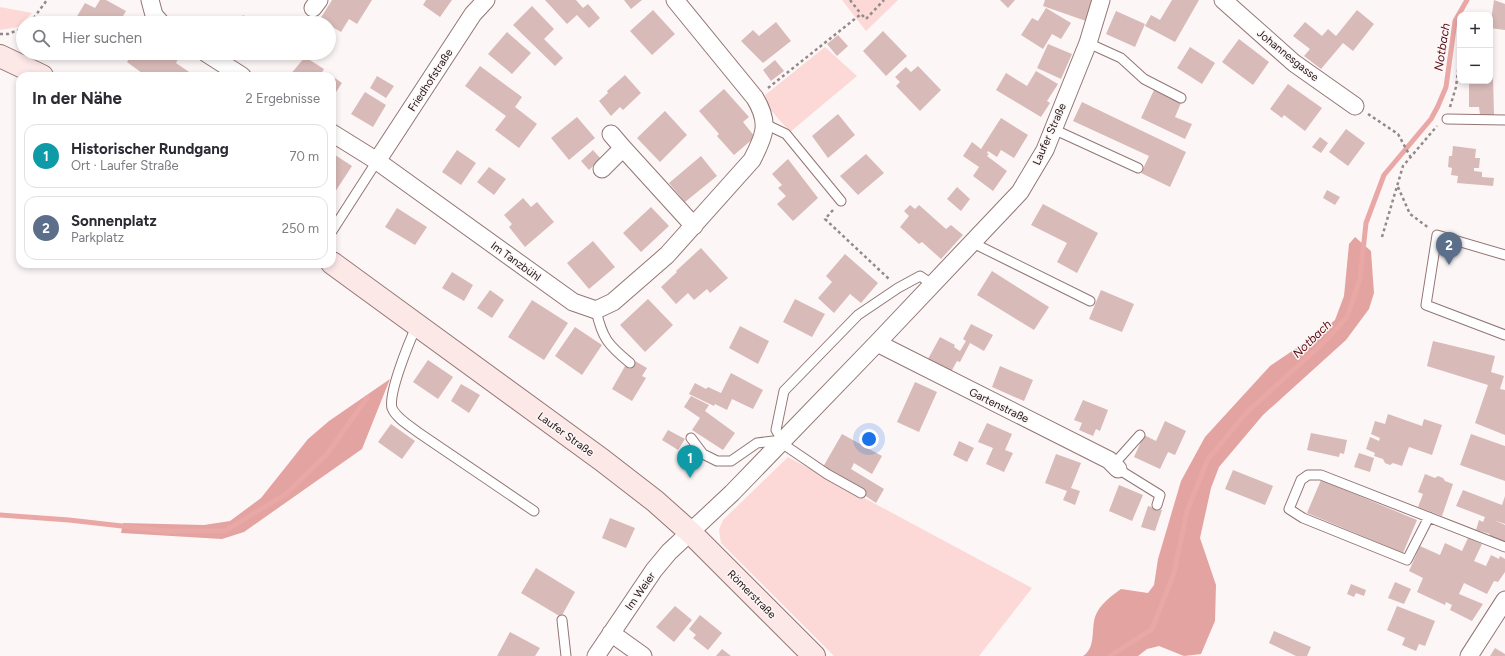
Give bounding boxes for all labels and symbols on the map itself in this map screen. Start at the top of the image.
water label: Notbach [1431,22,1453,72]
street label: Johannesgasse [1254,27,1321,84]
street label: Friedhofstraße [405,47,455,114]
street label: Laufer Straße [1030,101,1069,167]
pin: 2 [1436,232,1462,265]
street label: Im Tanzbühl [488,239,543,284]
water label: Notbach [1290,317,1334,361]
street label: Gartenstraße [967,385,1031,425]
street label: Laufer Straße [535,410,596,459]
your location [859,429,879,449]
pin: 1 [677,445,703,478]
street label: Römerstraße [725,567,779,621]
street label: Im Weier [623,570,658,613]

